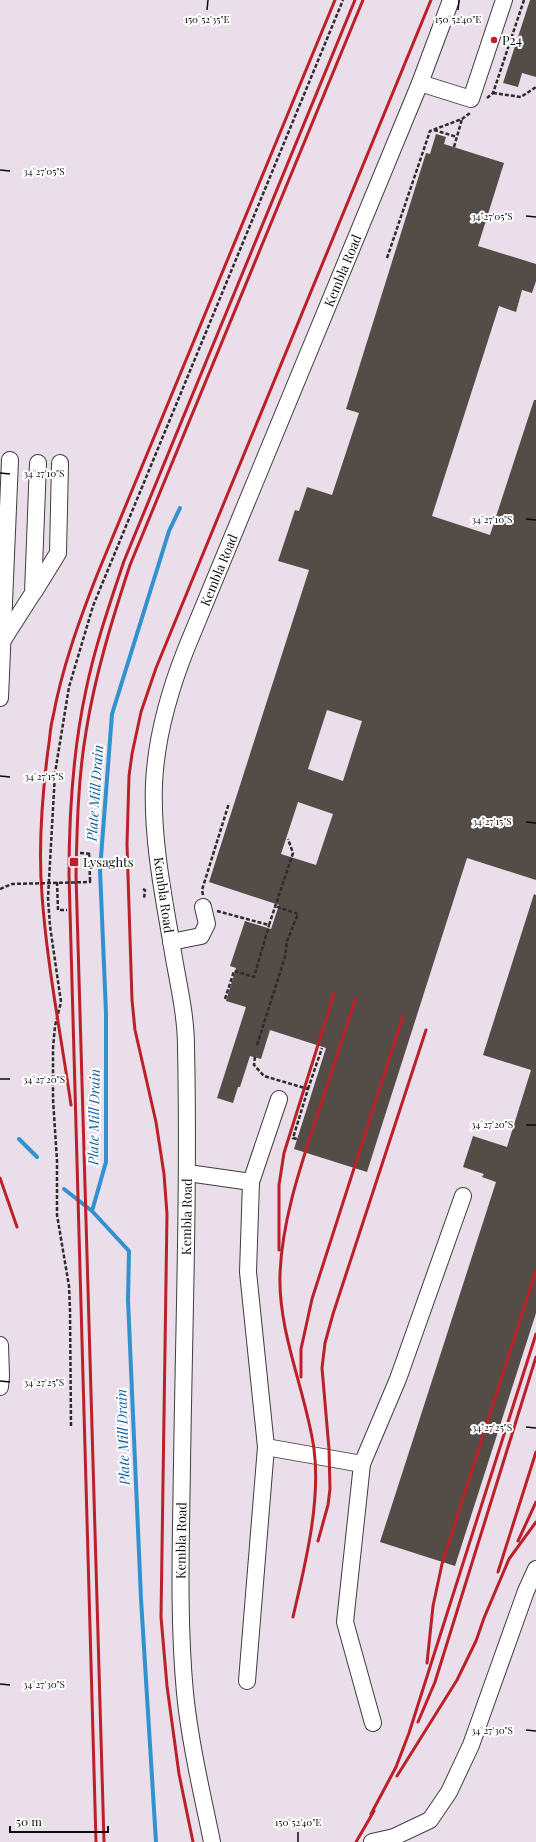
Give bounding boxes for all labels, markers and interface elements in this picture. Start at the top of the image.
text: 150°52'35"E [184,12,230,26]
text: 150°52'40"E [435,12,481,26]
place label: P24 [502,31,522,48]
marker: P24 [489,35,499,45]
text: 34°27'05"S [23,164,65,178]
text: 34°27'05"S [471,209,513,223]
street label: Kembla Road [319,231,365,309]
text: 34°27'10"S [24,466,65,480]
text: 34°27'10"S [472,512,513,526]
street label: Kembla Road [196,531,241,608]
water label: Plate Mill Drain [82,744,107,843]
text: 34°27'15"S [24,769,64,783]
text: 34°27'15"S [472,814,512,828]
place label: Lysaghts [83,853,134,870]
marker: Lysaghts [68,856,80,868]
street label: Kembla Road [151,856,178,935]
water label: Plate Mill Drain [83,1069,104,1166]
text: 34°27'20"S [23,1072,65,1086]
text: 34°27'20"S [471,1117,513,1131]
street label: Kembla Road [177,1178,195,1255]
text: 34°27'25"S [24,1375,64,1389]
water label: Plate Mill Drain [111,1388,134,1487]
text: 34°27'25"S [472,1420,512,1434]
street label: Kembla Road [171,1502,189,1579]
text: 34°27'30"S [23,1677,65,1691]
text: 34°27'30"S [471,1723,513,1737]
scale bar [10,1808,108,1834]
text: 50 m [16,1813,42,1829]
text: 150°52'40"E [275,1815,321,1829]

